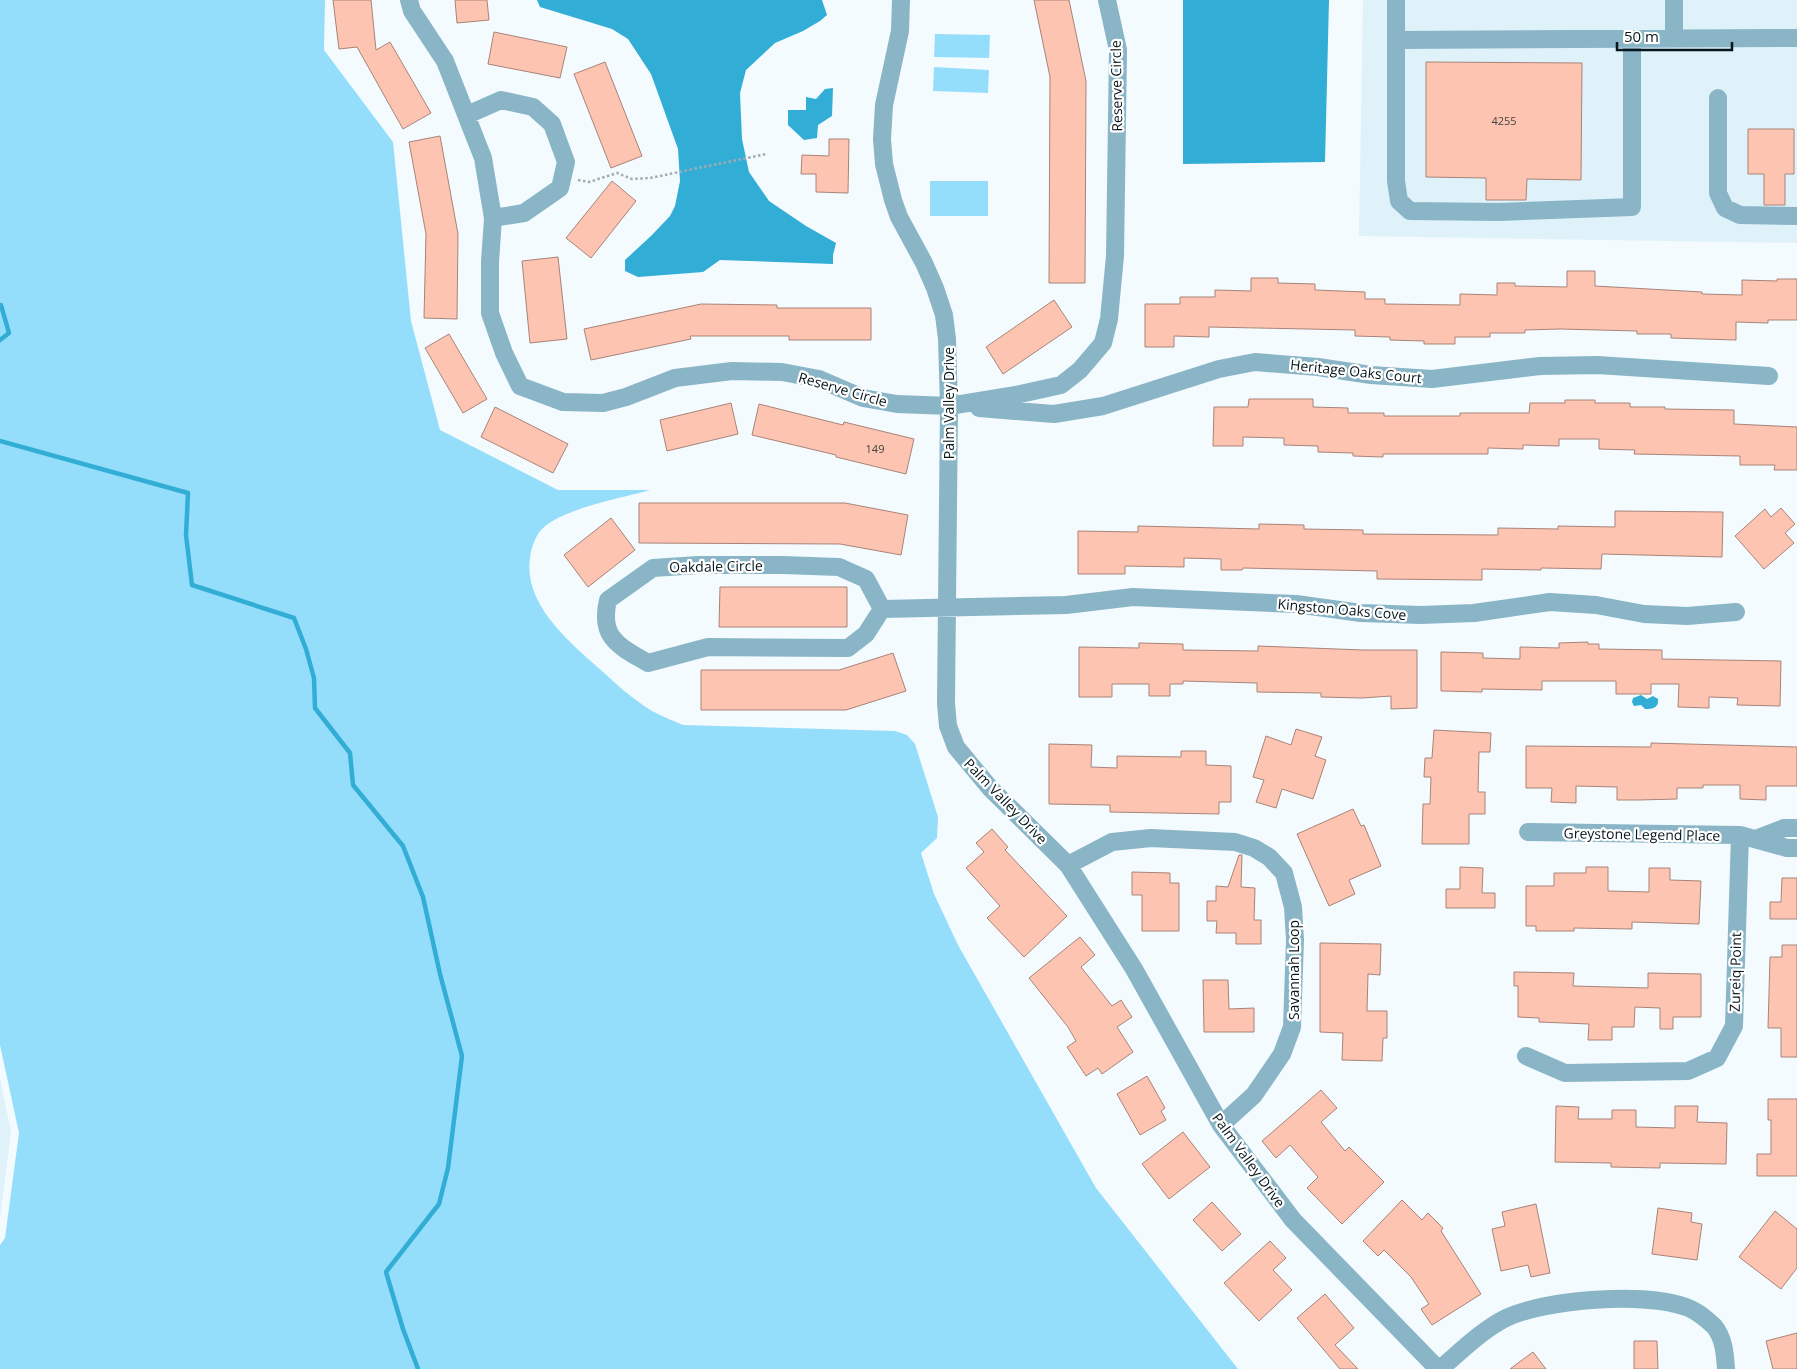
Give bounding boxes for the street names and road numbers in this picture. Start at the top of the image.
street label: Reserve Circle [1106,40,1126,132]
street label: Palm Valley Drive [939,347,958,459]
street label: Heritage Oaks Court [1289,355,1423,387]
street label: Reserve Circle [796,367,890,411]
street label: Oakdale Circle [669,556,763,576]
street label: Kingston Oaks Cove [1277,594,1407,624]
street label: Palm Valley Drive [960,754,1052,848]
street label: Greystone Legend Place [1564,823,1721,845]
street label: Savannah Loop [1284,920,1303,1020]
street label: Zureiq Point [1725,932,1745,1012]
street label: Palm Valley Drive [1208,1109,1290,1211]

